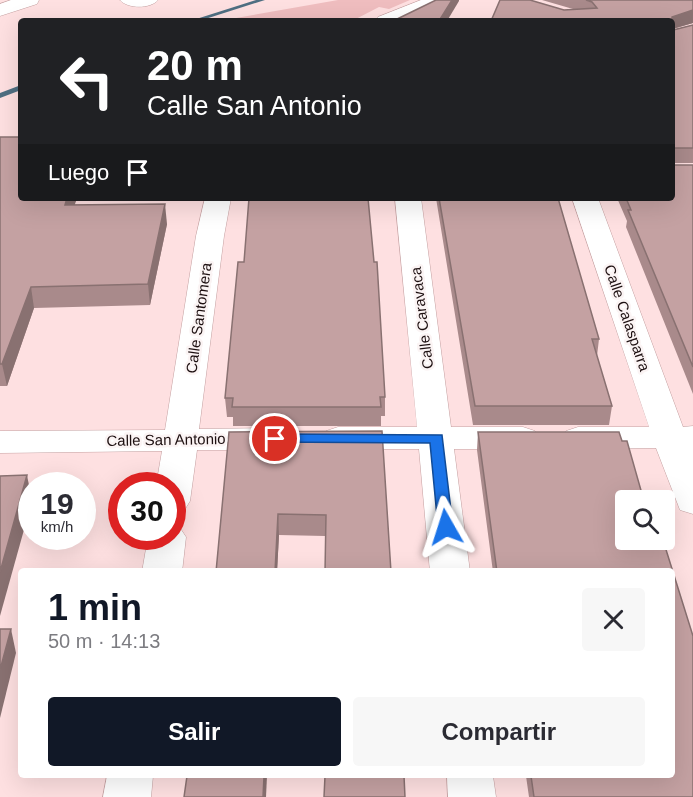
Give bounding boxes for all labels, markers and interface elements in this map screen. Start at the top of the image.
icon: left [48,42,126,120]
text: 20 m [147,42,243,89]
text: Calle San Antonio [147,91,362,121]
icon: arrive [121,156,154,189]
text: Luego [48,160,109,185]
street label: Calle Santomera [182,261,215,374]
street label: Calle Calasparra [601,262,654,374]
street label: Calle Caravaca [407,265,436,370]
pin [249,413,300,464]
icon: arrive [258,422,291,455]
street label: Calle San Antonio [106,430,226,449]
speed limit sign: 30 [108,472,186,550]
text: 19 [40,487,74,520]
map controls [615,490,675,550]
button: search [615,490,675,550]
position arrow [414,495,478,559]
text: km/h [41,518,73,535]
text: 1 min [48,587,142,628]
button: close [582,588,645,651]
text: 50 m · 14:13 [48,630,160,652]
button: Salir [48,697,341,766]
button: Compartir [353,697,645,766]

